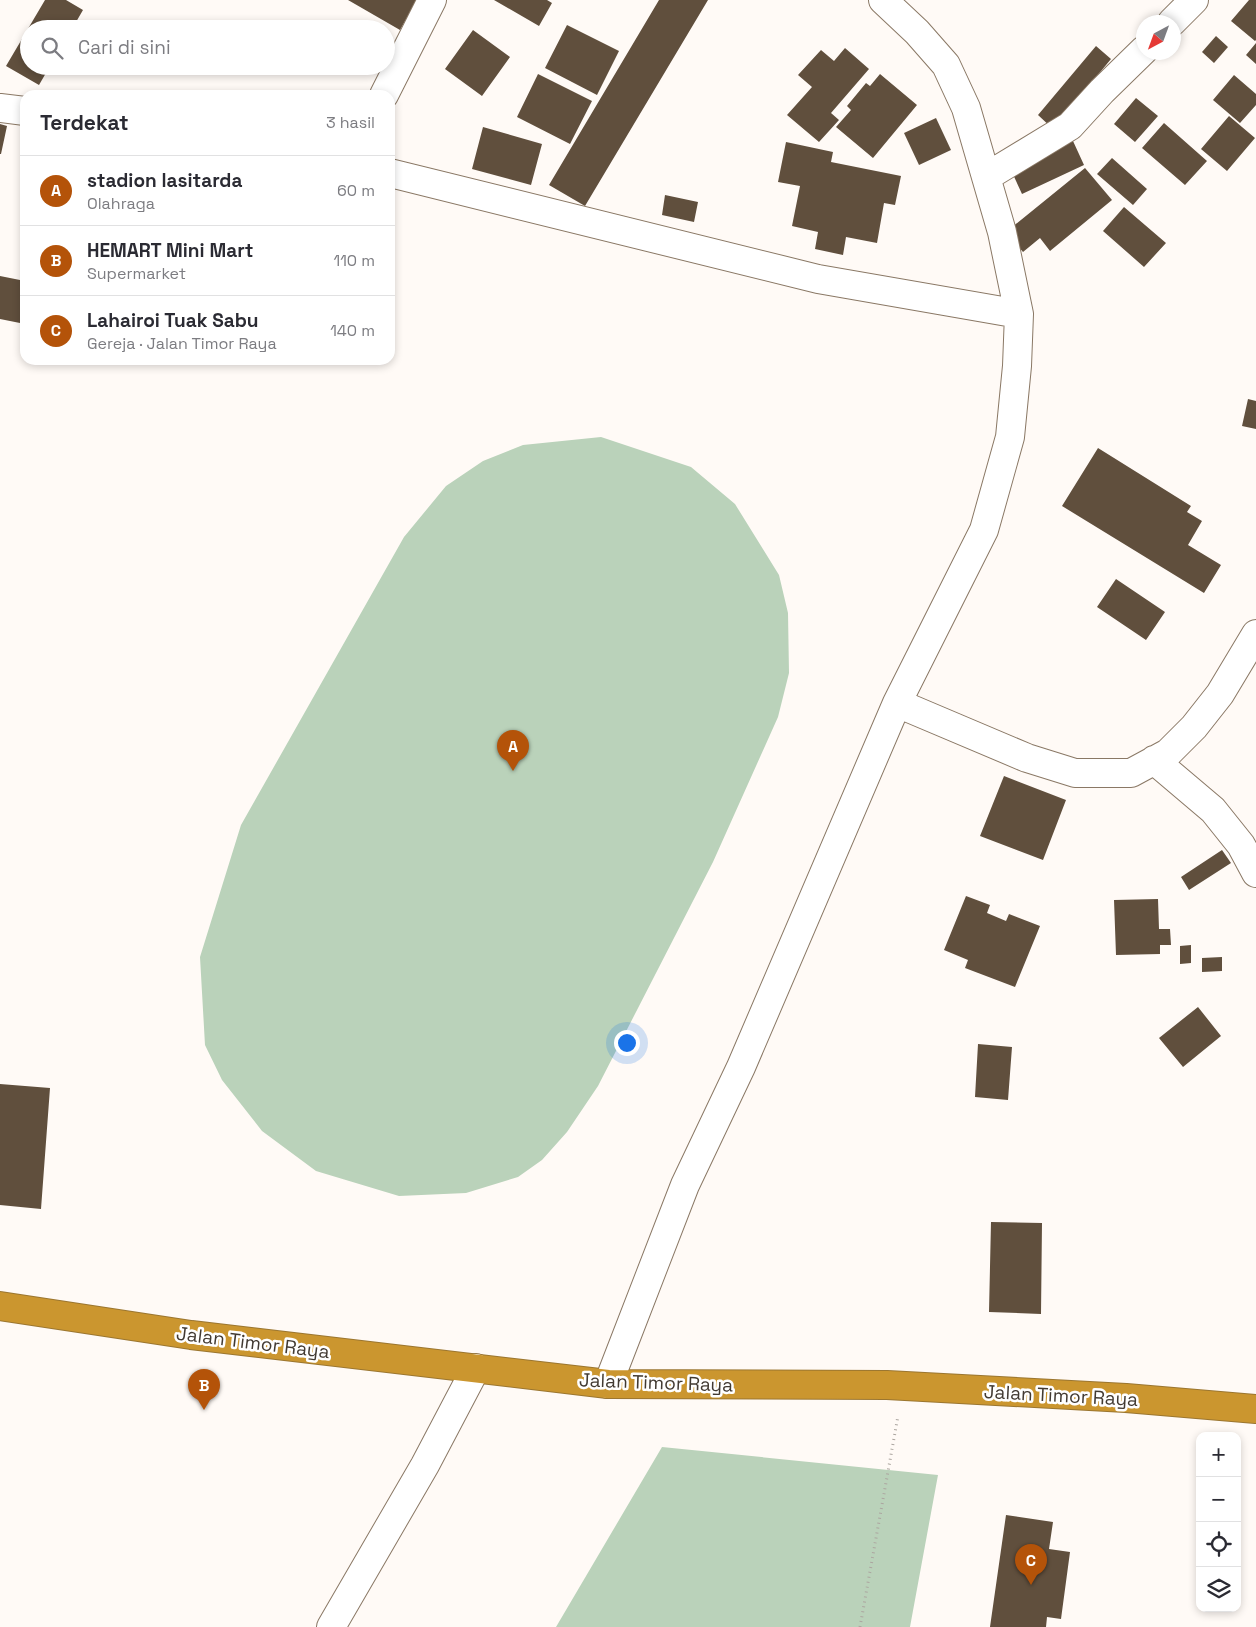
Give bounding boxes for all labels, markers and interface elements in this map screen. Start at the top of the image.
north arrow [1136,15,1181,60]
search box [20,20,395,75]
icon: search [38,34,66,62]
text: Cari di sini [78,35,171,60]
text: Terdekat [40,109,129,136]
text: 3 hasil [326,112,375,133]
text: stadion lasitarda [87,168,242,193]
text: A [51,180,61,201]
text: 60 m [337,180,375,201]
text: Olahraga [87,193,155,214]
text: HEMART Mini Mart [87,238,253,263]
text: B [51,250,61,271]
text: 110 m [333,250,375,271]
text: Supermarket [87,263,186,284]
text: Lahairoi Tuak Sabu [87,308,259,333]
text: C [51,320,61,341]
text: 140 m [330,320,375,341]
text: Gereja · Jalan Timor Raya [87,333,277,354]
pin: A [497,730,529,771]
your location [614,1030,640,1056]
street label: Jalan Timor Raya [175,1321,331,1364]
street label: Jalan Timor Raya [578,1367,734,1398]
pin: B [188,1369,220,1410]
street label: Jalan Timor Raya [983,1379,1139,1412]
map controls [1196,1432,1241,1612]
button: + [1196,1432,1241,1477]
button: − [1196,1477,1241,1522]
button: locate [1196,1522,1241,1567]
pin: C [1015,1544,1047,1585]
button: layers [1196,1567,1241,1612]

